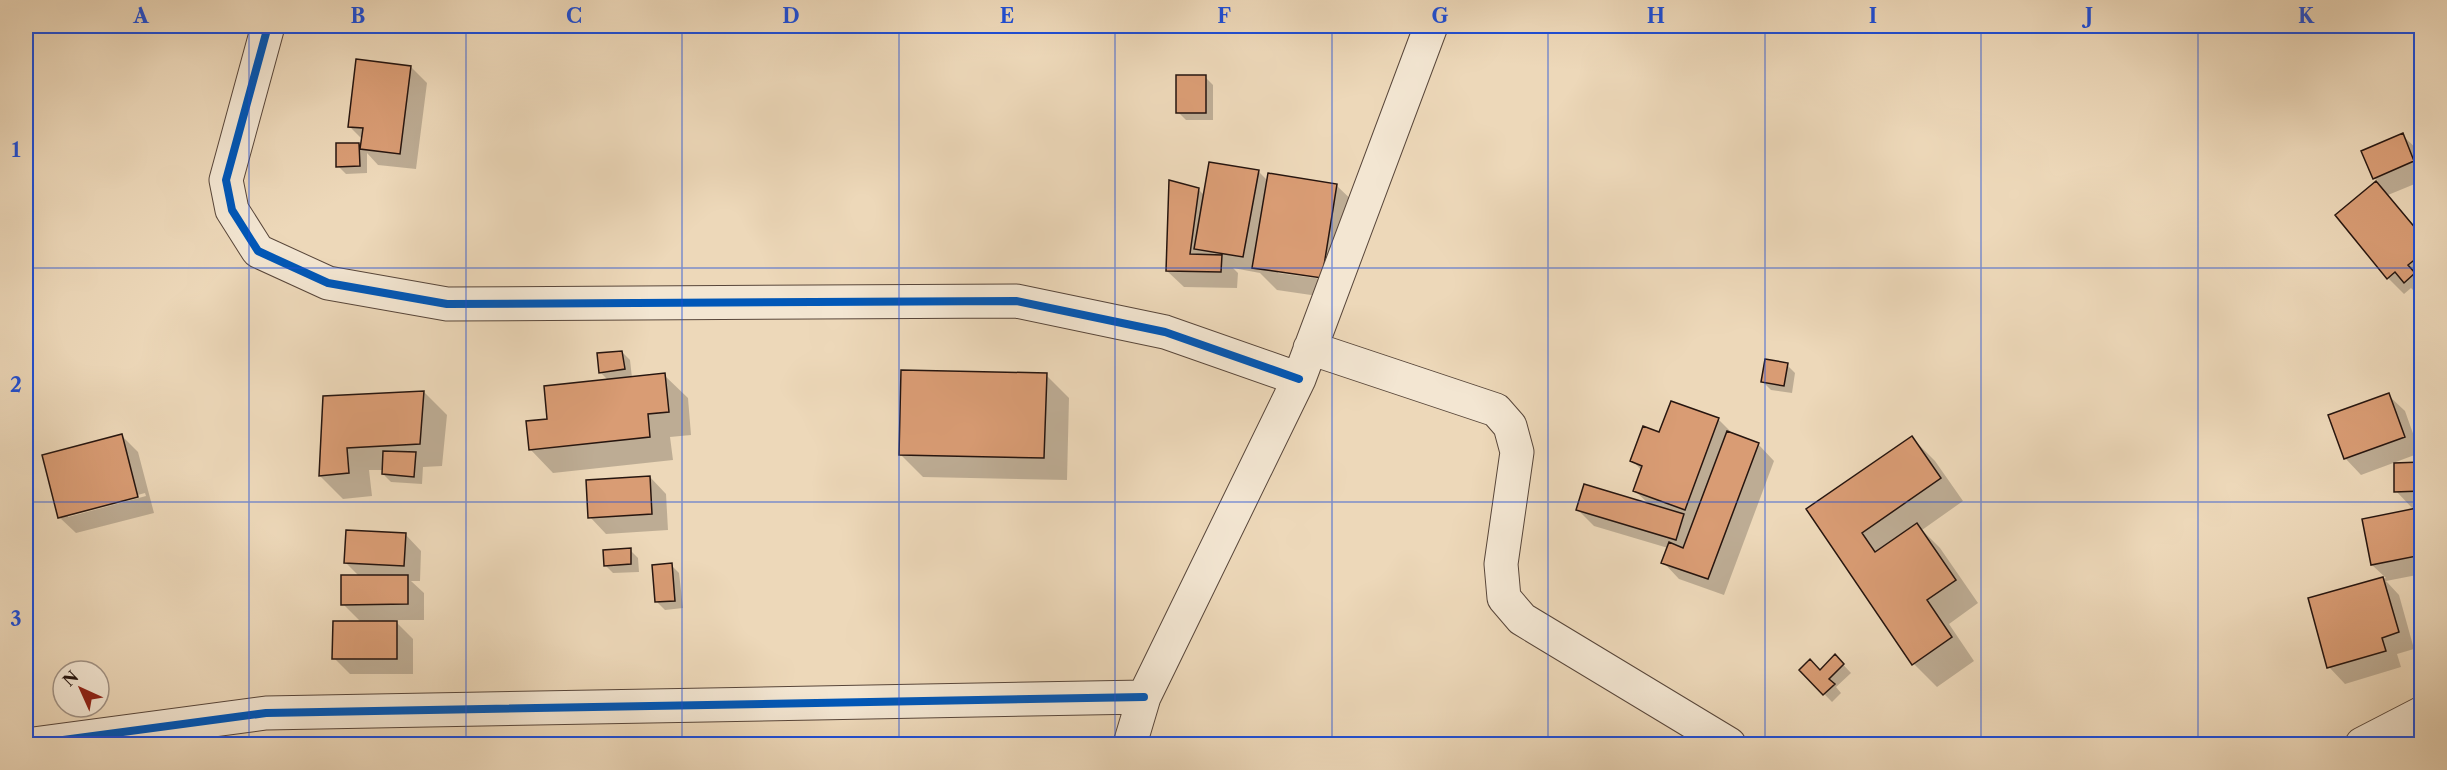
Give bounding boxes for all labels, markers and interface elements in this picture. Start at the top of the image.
text: A [132,4,149,28]
text: B [351,4,366,28]
text: C [566,4,582,28]
text: D [782,4,800,28]
text: E [1000,4,1014,28]
text: F [1217,4,1231,28]
text: G [1432,4,1449,28]
text: H [1647,4,1665,28]
text: I [1869,4,1877,28]
text: J [2081,4,2093,28]
text: K [2298,4,2315,28]
text: 1 [12,138,21,162]
text: 2 [10,373,22,397]
text: 3 [10,607,22,631]
north arrow [51,659,111,719]
text: N [58,666,82,690]

